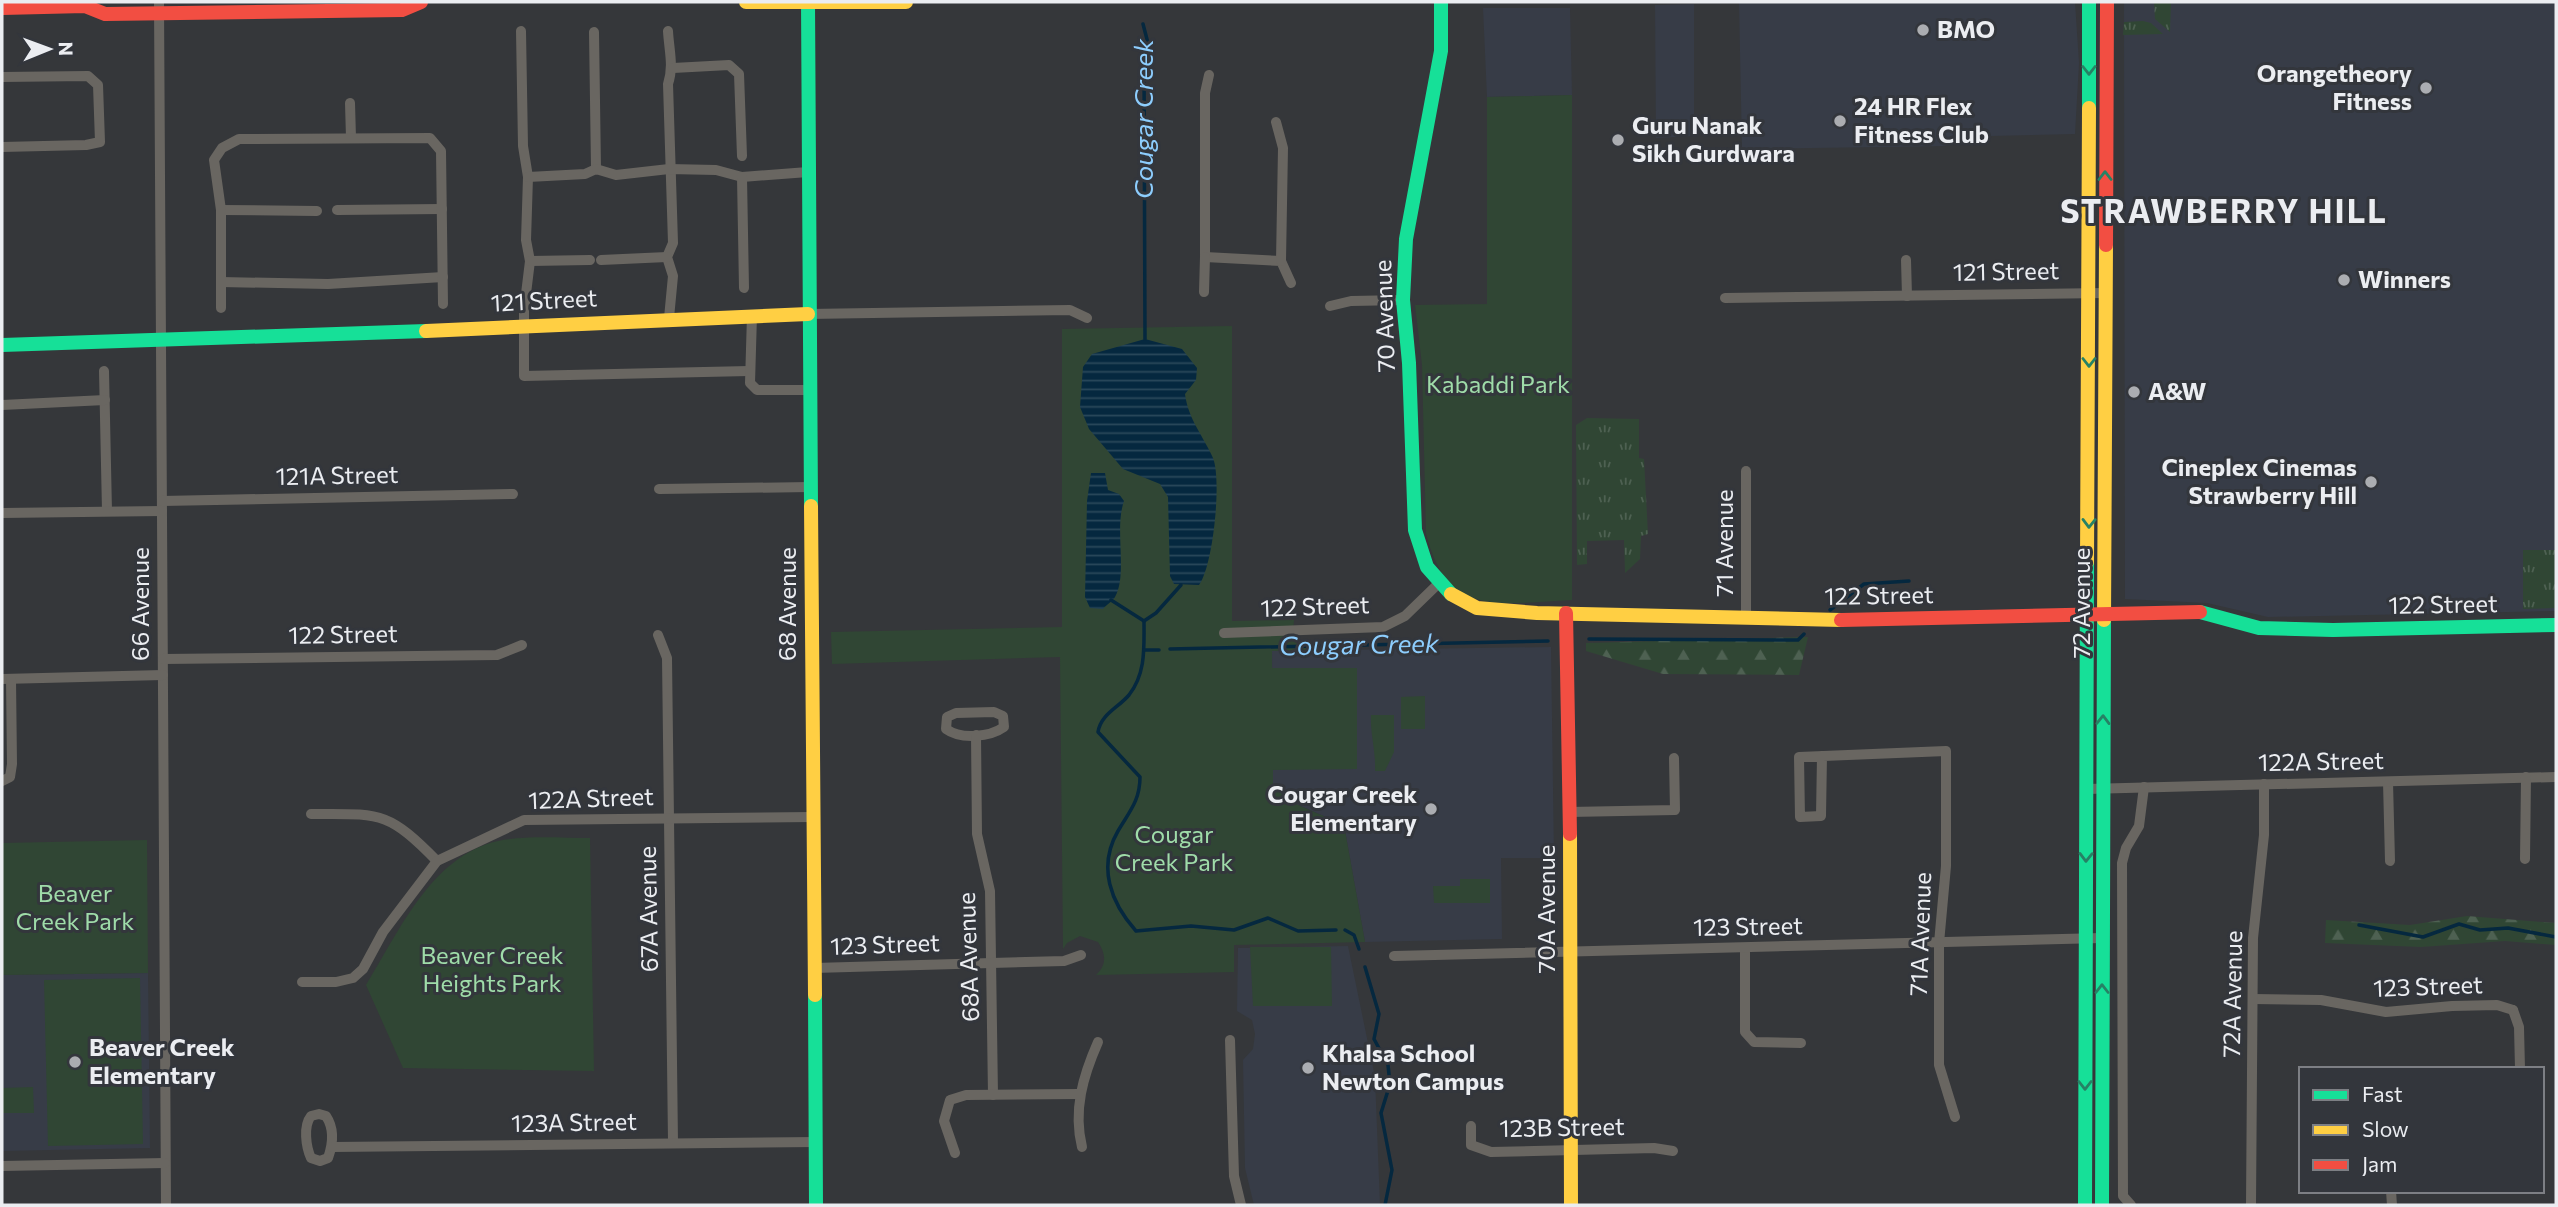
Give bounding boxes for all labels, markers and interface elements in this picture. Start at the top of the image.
north arrow [14,14,84,84]
place label: BMO [1937,14,1995,43]
marker: BMO [1915,22,1931,38]
water label: Cougar Creek [1127,38,1158,199]
text: N [55,41,78,56]
place label: Orangetheory Fitness [2257,58,2412,115]
one-way arrow [2081,65,2097,76]
marker: Orangetheory Fitness [2418,80,2434,96]
place label: 24 HR Flex Fitness Club [1854,91,1989,148]
place label: Guru Nanak Sikh Gurdwara [1632,110,1795,167]
marker: 24 HR Flex Fitness Club [1832,113,1848,129]
marker: Guru Nanak Sikh Gurdwara [1610,132,1626,148]
one-way arrow [2097,170,2113,181]
district label: STRAWBERRY HILL [2060,190,2388,230]
street label: 121 Street [1953,255,2060,286]
street label: 70 Avenue [1367,259,1400,373]
place label: Winners [2358,264,2451,293]
marker: Winners [2336,272,2352,288]
street label: 121 Street [490,282,598,317]
one-way arrow [2081,357,2097,367]
park label: Kabaddi Park [1426,369,1570,398]
place label: A&W [2148,376,2206,405]
marker: A&W [2126,384,2142,400]
place label: Cineplex Cinemas Strawberry Hill [2161,452,2357,509]
street label: 121A Street [275,459,399,490]
marker: Cineplex Cinemas Strawberry Hill [2363,474,2379,490]
street label: 71 Avenue [1709,489,1738,597]
one-way arrow [2081,518,2096,529]
street label: 66 Avenue [125,547,154,661]
street label: 68 Avenue [772,547,801,661]
street label: 72 Avenue [2066,548,2095,658]
street label: 122 Street [1824,579,1934,610]
street label: 122 Street [2388,588,2498,619]
street label: 122 Street [1260,589,1370,622]
street label: 122 Street [288,618,398,649]
water label: Cougar Creek [1279,627,1440,660]
one-way arrow [2095,715,2111,725]
street label: 122A Street [2258,745,2384,776]
place label: Cougar Creek Elementary [1267,779,1417,836]
street label: 122A Street [528,781,655,814]
marker: Cougar Creek Elementary [1423,801,1439,817]
park label: Cougar Creek Park [1115,819,1233,876]
street label: 70A Avenue [1531,845,1560,973]
street label: 67A Avenue [632,846,663,972]
one-way arrow [2078,853,2094,863]
street label: 71A Avenue [1903,871,1936,996]
park label: Beaver Creek Park [16,878,134,935]
street label: 68A Avenue [951,892,984,1022]
street label: 123 Street [1693,910,1803,941]
street label: 123 Street [830,927,940,960]
street label: 72A Avenue [2216,930,2247,1058]
park label: Beaver Creek Heights Park [420,940,564,997]
street label: 123 Street [2373,969,2483,1002]
one-way arrow [2094,983,2110,993]
place label: Beaver Creek Elementary [89,1032,235,1089]
place label: Khalsa School Newton Campus [1322,1038,1504,1095]
marker: Beaver Creek Elementary [67,1054,83,1070]
marker: Khalsa School Newton Campus [1300,1060,1316,1076]
legend [2299,1067,2544,1193]
one-way arrow [2077,1080,2093,1091]
text: Fast [2362,1081,2403,1106]
street label: 123A Street [511,1106,637,1137]
street label: 123B Street [1499,1111,1625,1142]
text: Slow [2362,1116,2409,1141]
text: Jam [2362,1151,2397,1176]

